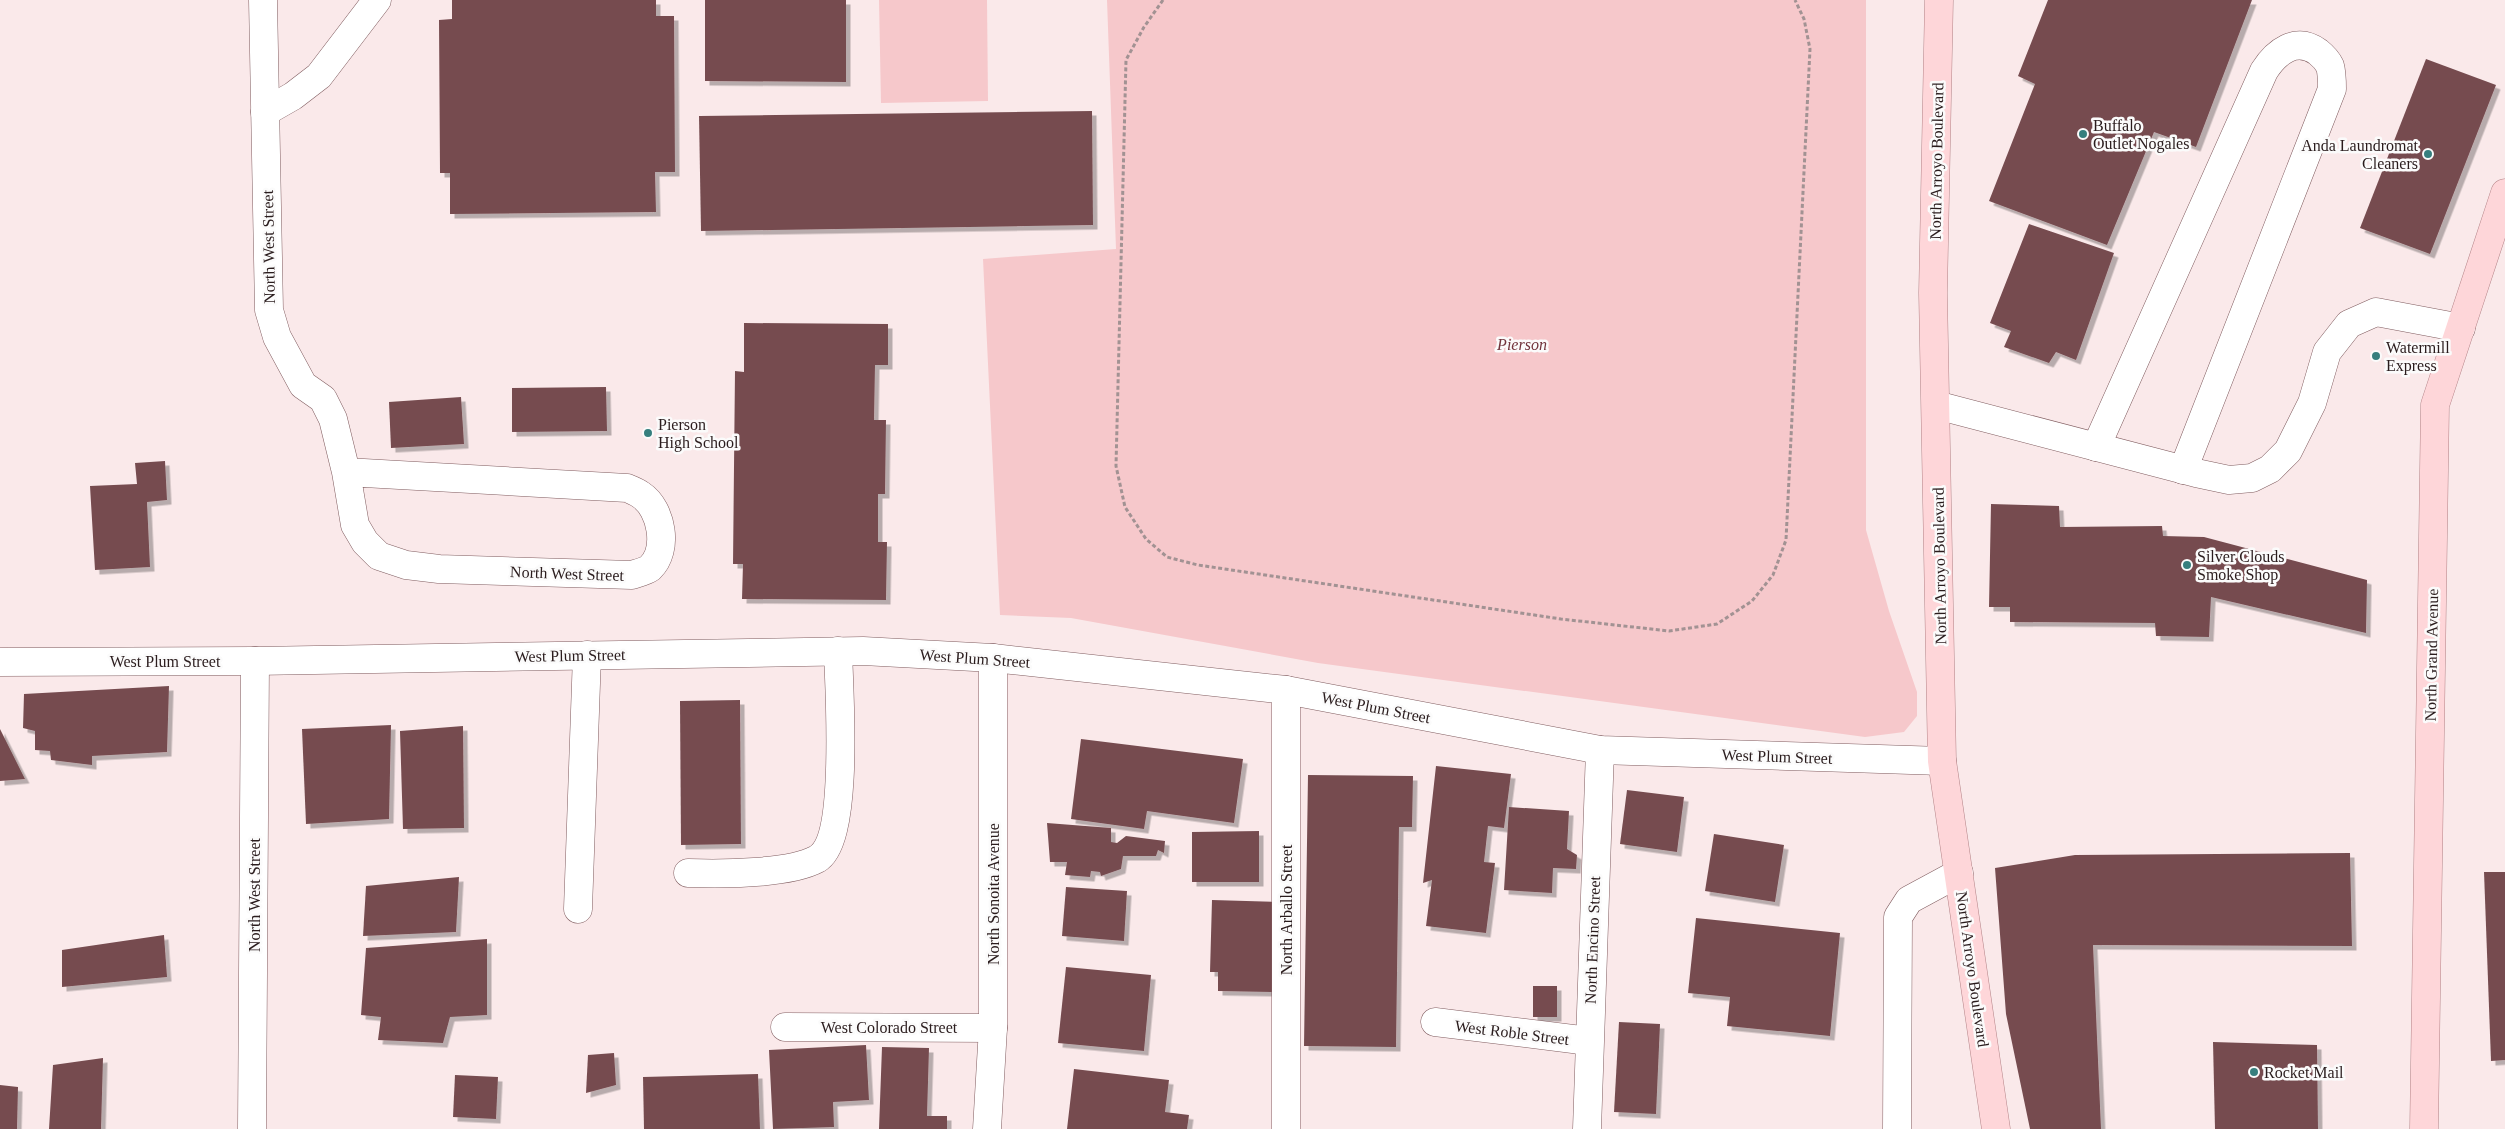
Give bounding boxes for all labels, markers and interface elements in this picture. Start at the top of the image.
street label: North Arroyo Boulevard [1927,82,1947,240]
place label: Buffalo Outlet Nogales [2093,117,2189,153]
marker: Buffalo Outlet Nogales [2077,128,2089,140]
place label: Anda Laundromat Cleaners [2301,137,2419,172]
marker: Anda Laundromat Cleaners [2422,148,2434,160]
street label: North West Street [259,189,278,304]
park label: Pierson [1496,336,1547,353]
place label: Watermill Express [2386,339,2450,375]
marker: Watermill Express [2370,350,2382,362]
place label: Pierson High School [658,416,739,452]
marker: Pierson High School [642,427,654,439]
street label: North Arroyo Boulevard [1930,487,1950,645]
place label: Silver Clouds Smoke Shop [2197,548,2285,584]
marker: Silver Clouds Smoke Shop [2181,559,2193,571]
street label: North West Street [510,563,625,584]
street label: North Grand Avenue [2422,588,2441,722]
street label: West Plum Street [515,646,626,665]
street label: West Plum Street [919,646,1031,671]
street label: West Plum Street [110,653,221,670]
street label: West Plum Street [1320,689,1432,727]
street label: West Plum Street [1721,746,1833,767]
street label: North Sonoita Avenue [985,823,1002,965]
street label: North West Street [246,837,263,952]
street label: North Arballo Street [1278,844,1295,975]
street label: North Encino Street [1582,875,1603,1004]
street label: North Arroyo Boulevard [1952,890,1992,1048]
street label: West Roble Street [1454,1017,1571,1048]
street label: West Colorado Street [821,1019,958,1036]
place label: Rocket Mail [2264,1064,2344,1081]
marker: Rocket Mail [2248,1066,2260,1078]

